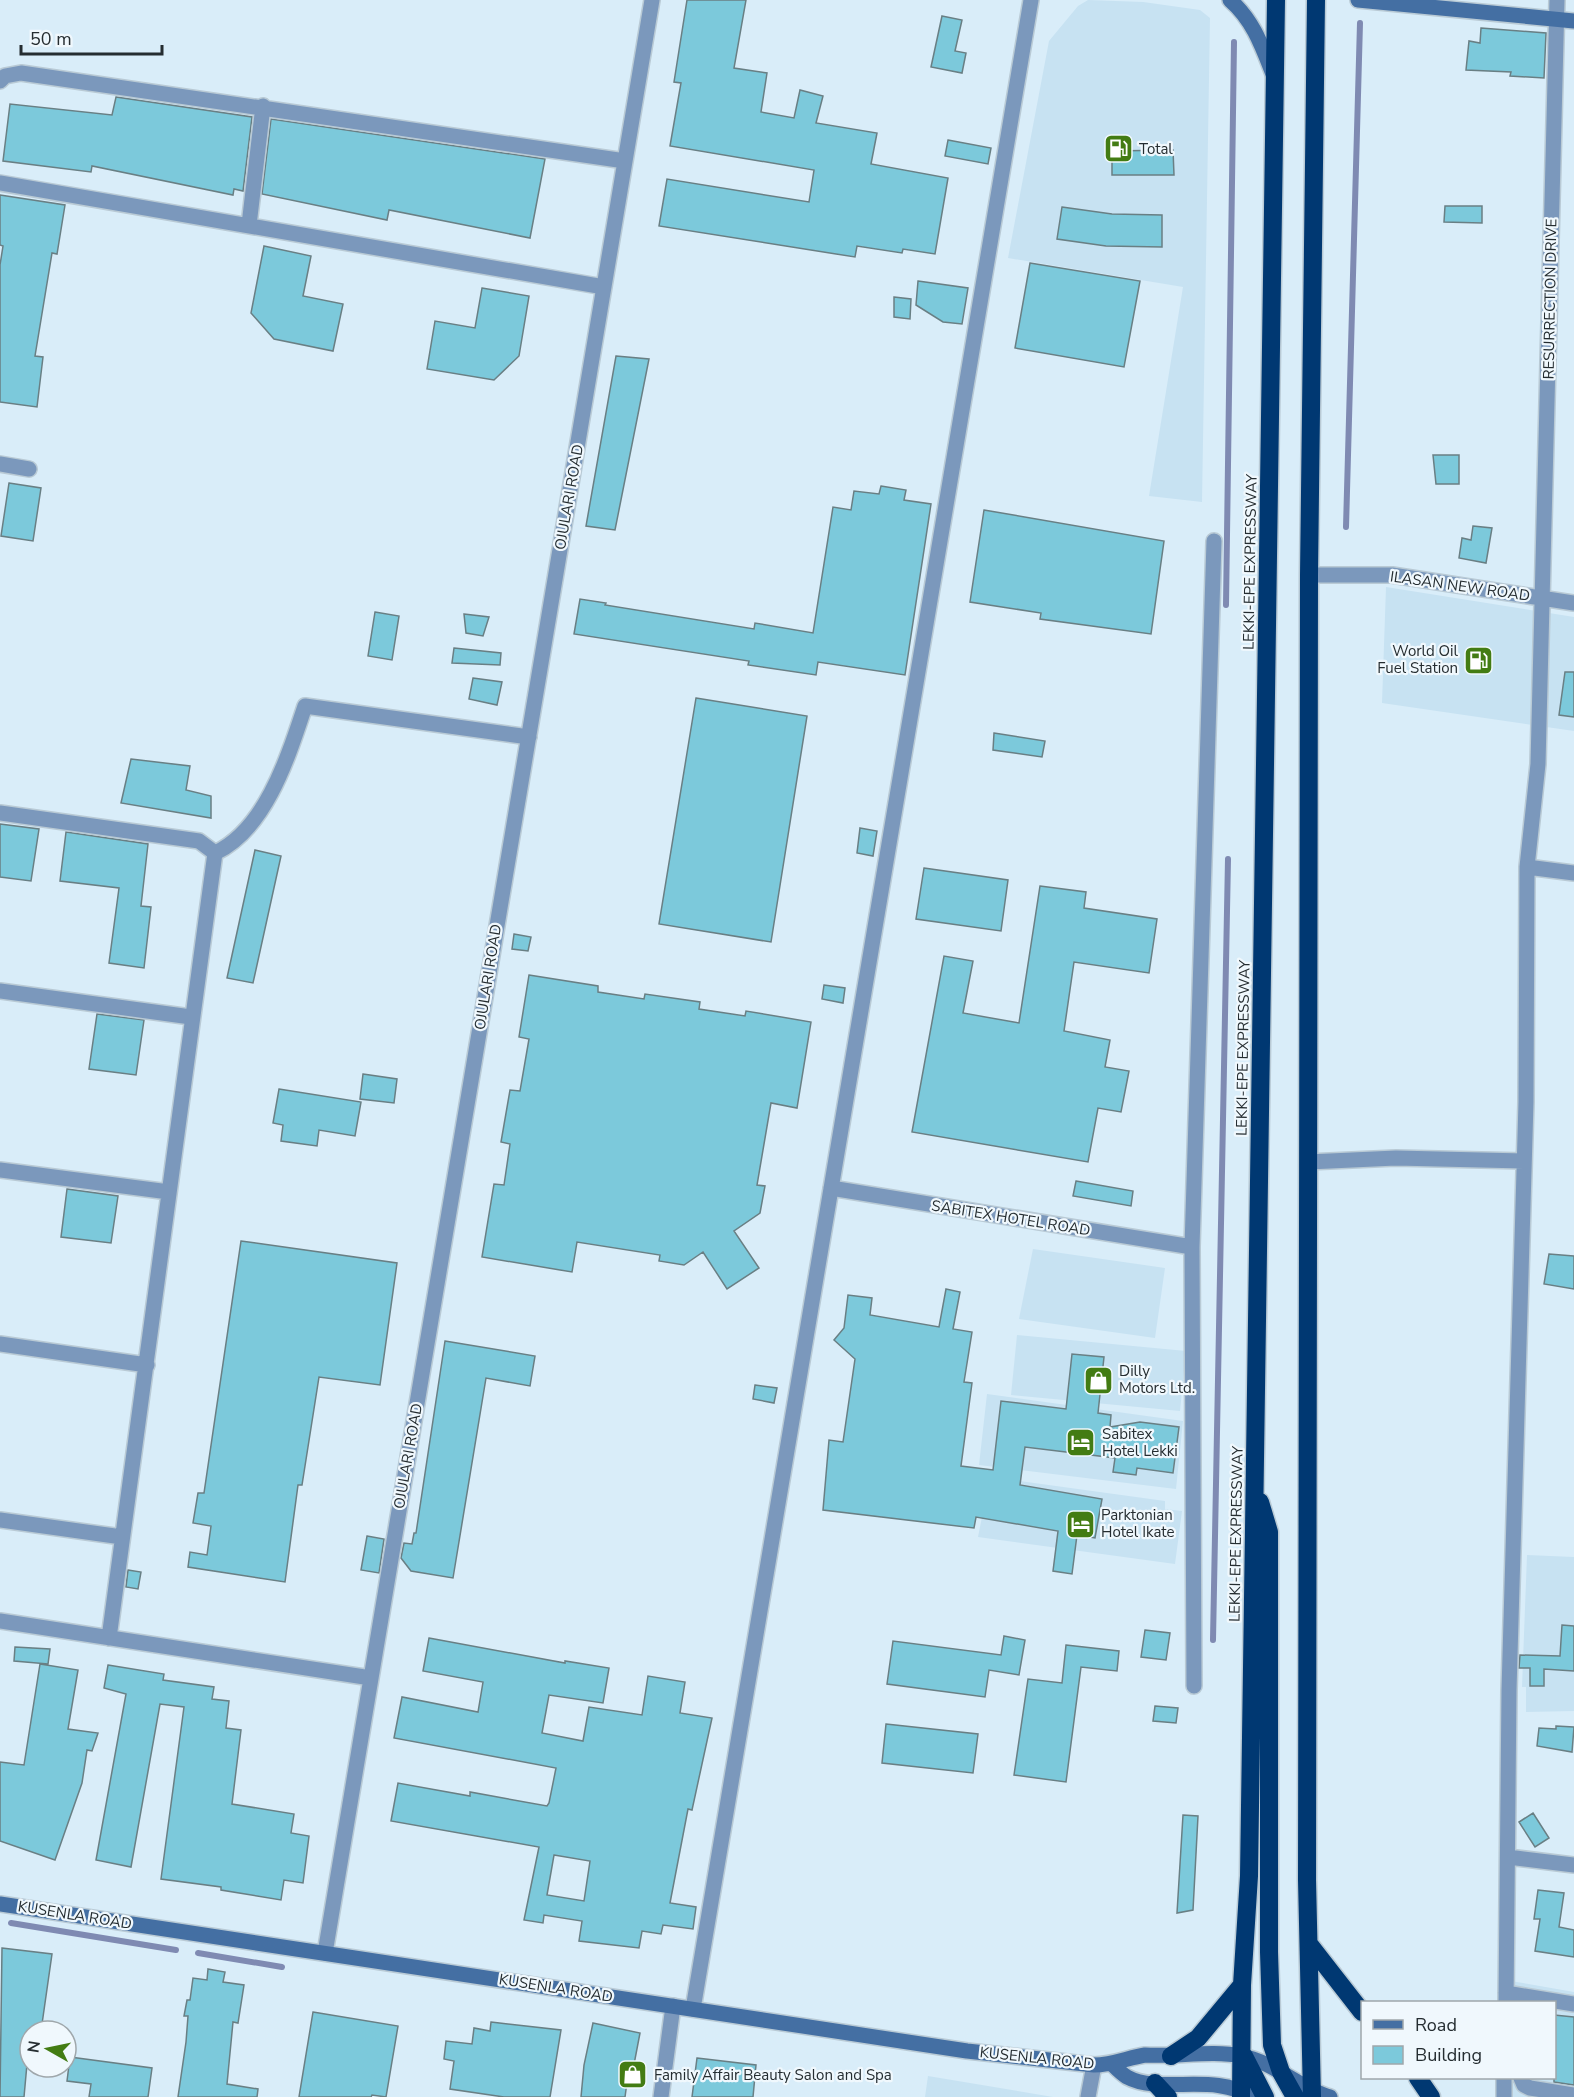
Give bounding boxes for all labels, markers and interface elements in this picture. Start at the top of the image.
scale bar [21,18,162,56]
text: 50 m [30,27,72,51]
fuel station icon: Total [1102,133,1134,165]
place label: Total [1139,139,1173,159]
street label: RESURRECTION DRIVE [1539,218,1561,380]
street label: OJULARI ROAD [550,443,588,551]
street label: LEKKI-EPE EXPRESSWAY [1238,473,1262,650]
street label: ILASAN NEW ROAD [1389,566,1531,606]
place label: World Oil Fuel Station [1377,641,1459,678]
fuel station icon: World Oil Fuel Station [1463,644,1495,676]
street label: OJULARI ROAD [470,923,506,1031]
street label: LEKKI-EPE EXPRESSWAY [1231,959,1255,1136]
street label: SABITEX HOTEL ROAD [930,1196,1092,1240]
place label: Dilly Motors Ltd. [1119,1361,1195,1398]
shop icon: Dilly Motors Ltd. [1082,1364,1114,1396]
street label: OJULARI ROAD [389,1402,427,1510]
place label: Sabitex Hotel Lekki [1102,1424,1178,1461]
hotel icon: Sabitex Hotel Lekki [1065,1427,1097,1459]
street label: LEKKI-EPE EXPRESSWAY [1224,1445,1248,1622]
place label: Parktonian Hotel Ikate [1101,1505,1175,1542]
hotel icon: Parktonian Hotel Ikate [1064,1508,1096,1540]
street label: KUSENLA ROAD [17,1896,133,1934]
street label: KUSENLA ROAD [498,1969,614,2007]
legend [1361,2001,1556,2079]
text: Road [1415,2013,1457,2037]
north arrow [18,2019,78,2079]
text: N [22,2039,46,2054]
street label: KUSENLA ROAD [979,2042,1095,2074]
text: Building [1415,2043,1482,2067]
shop icon: Family Affair Beauty Salon and Spa [617,2059,649,2091]
place label: Family Affair Beauty Salon and Spa [654,2065,892,2085]

